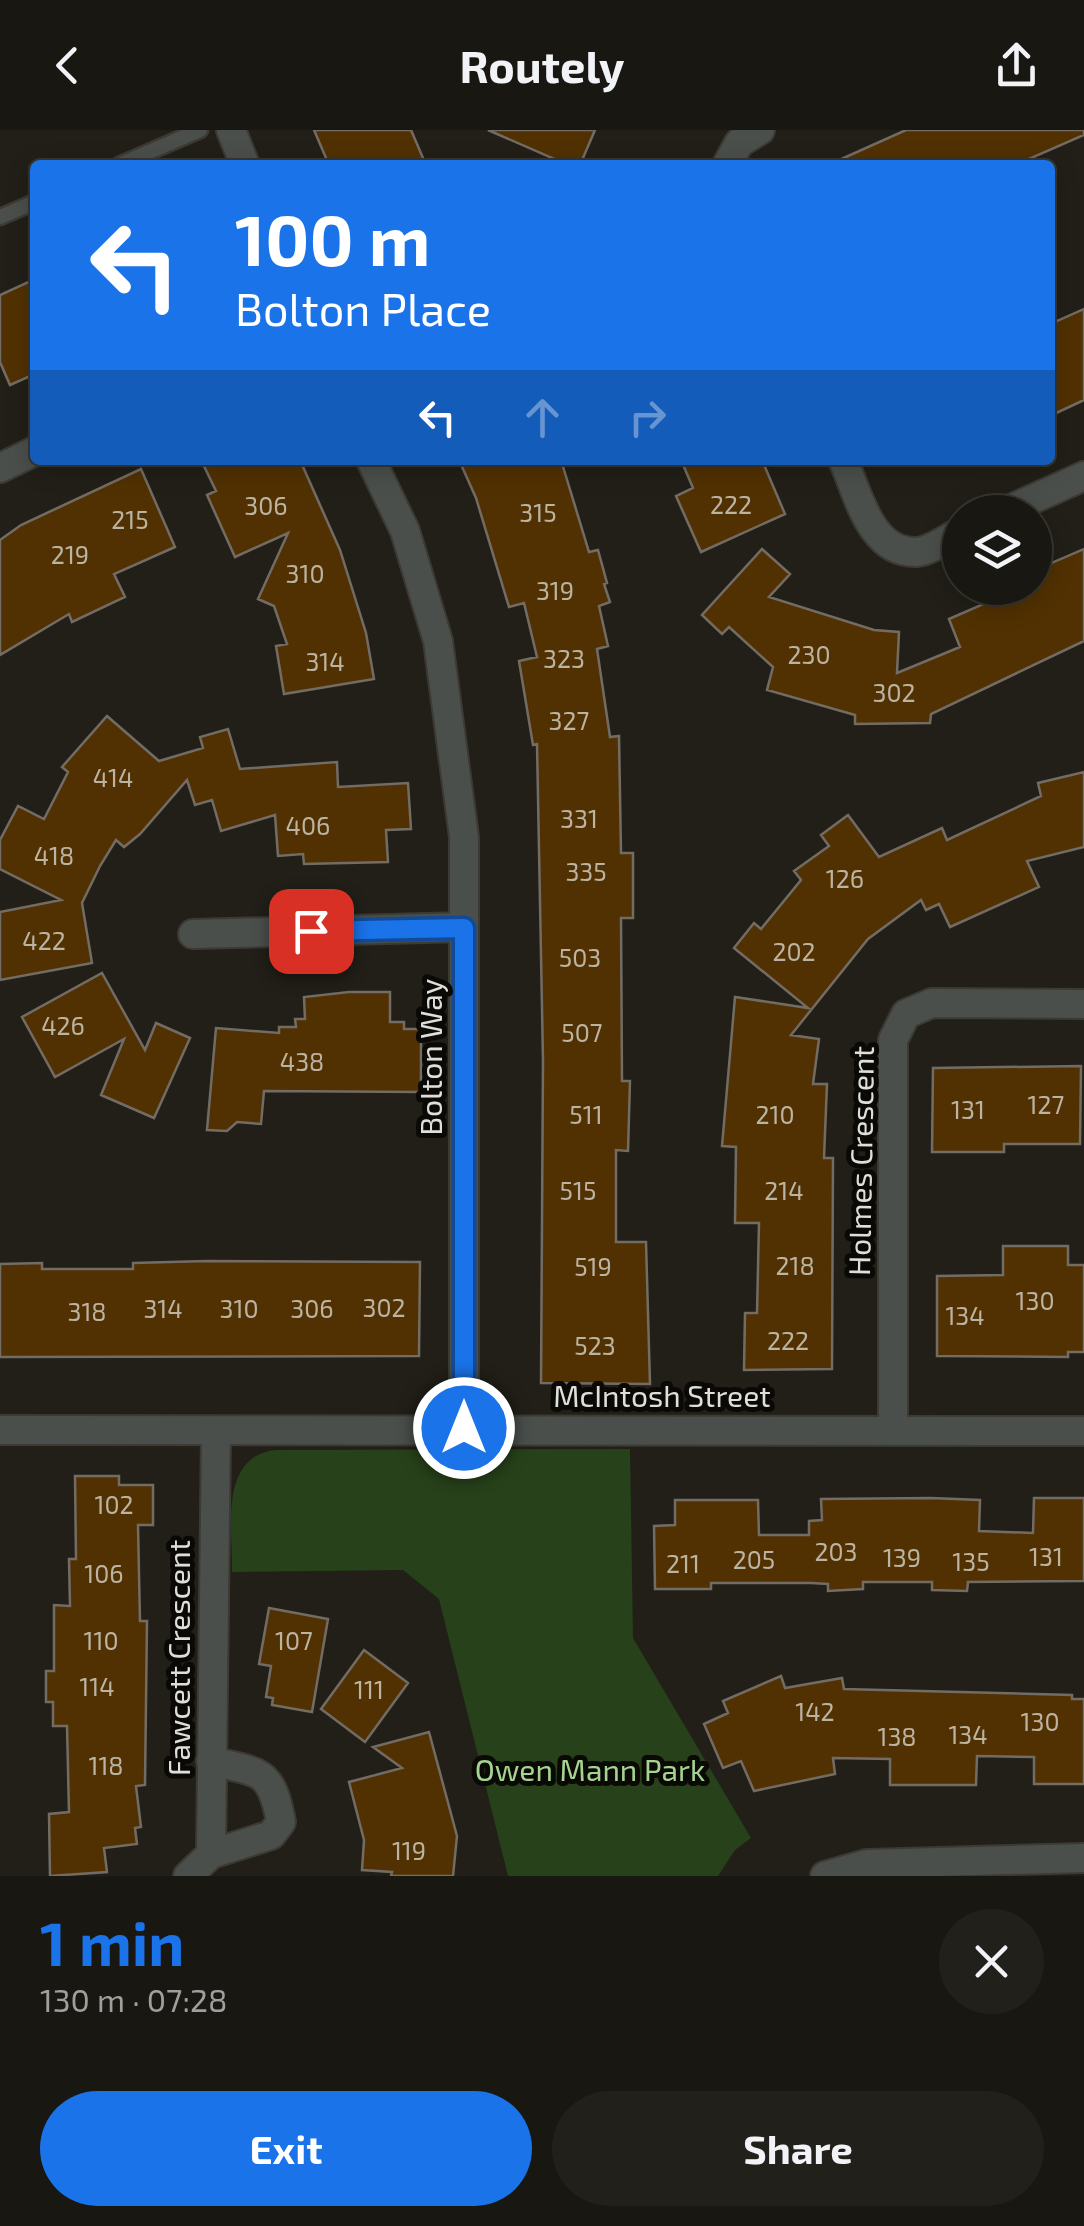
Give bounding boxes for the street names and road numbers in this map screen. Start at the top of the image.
street label: Bolton Way [412,978,448,1135]
street label: Holmes Crescent [840,1046,880,1276]
street label: McIntosh Street [553,1377,771,1413]
street label: Fawcett Crescent [160,1540,196,1776]

